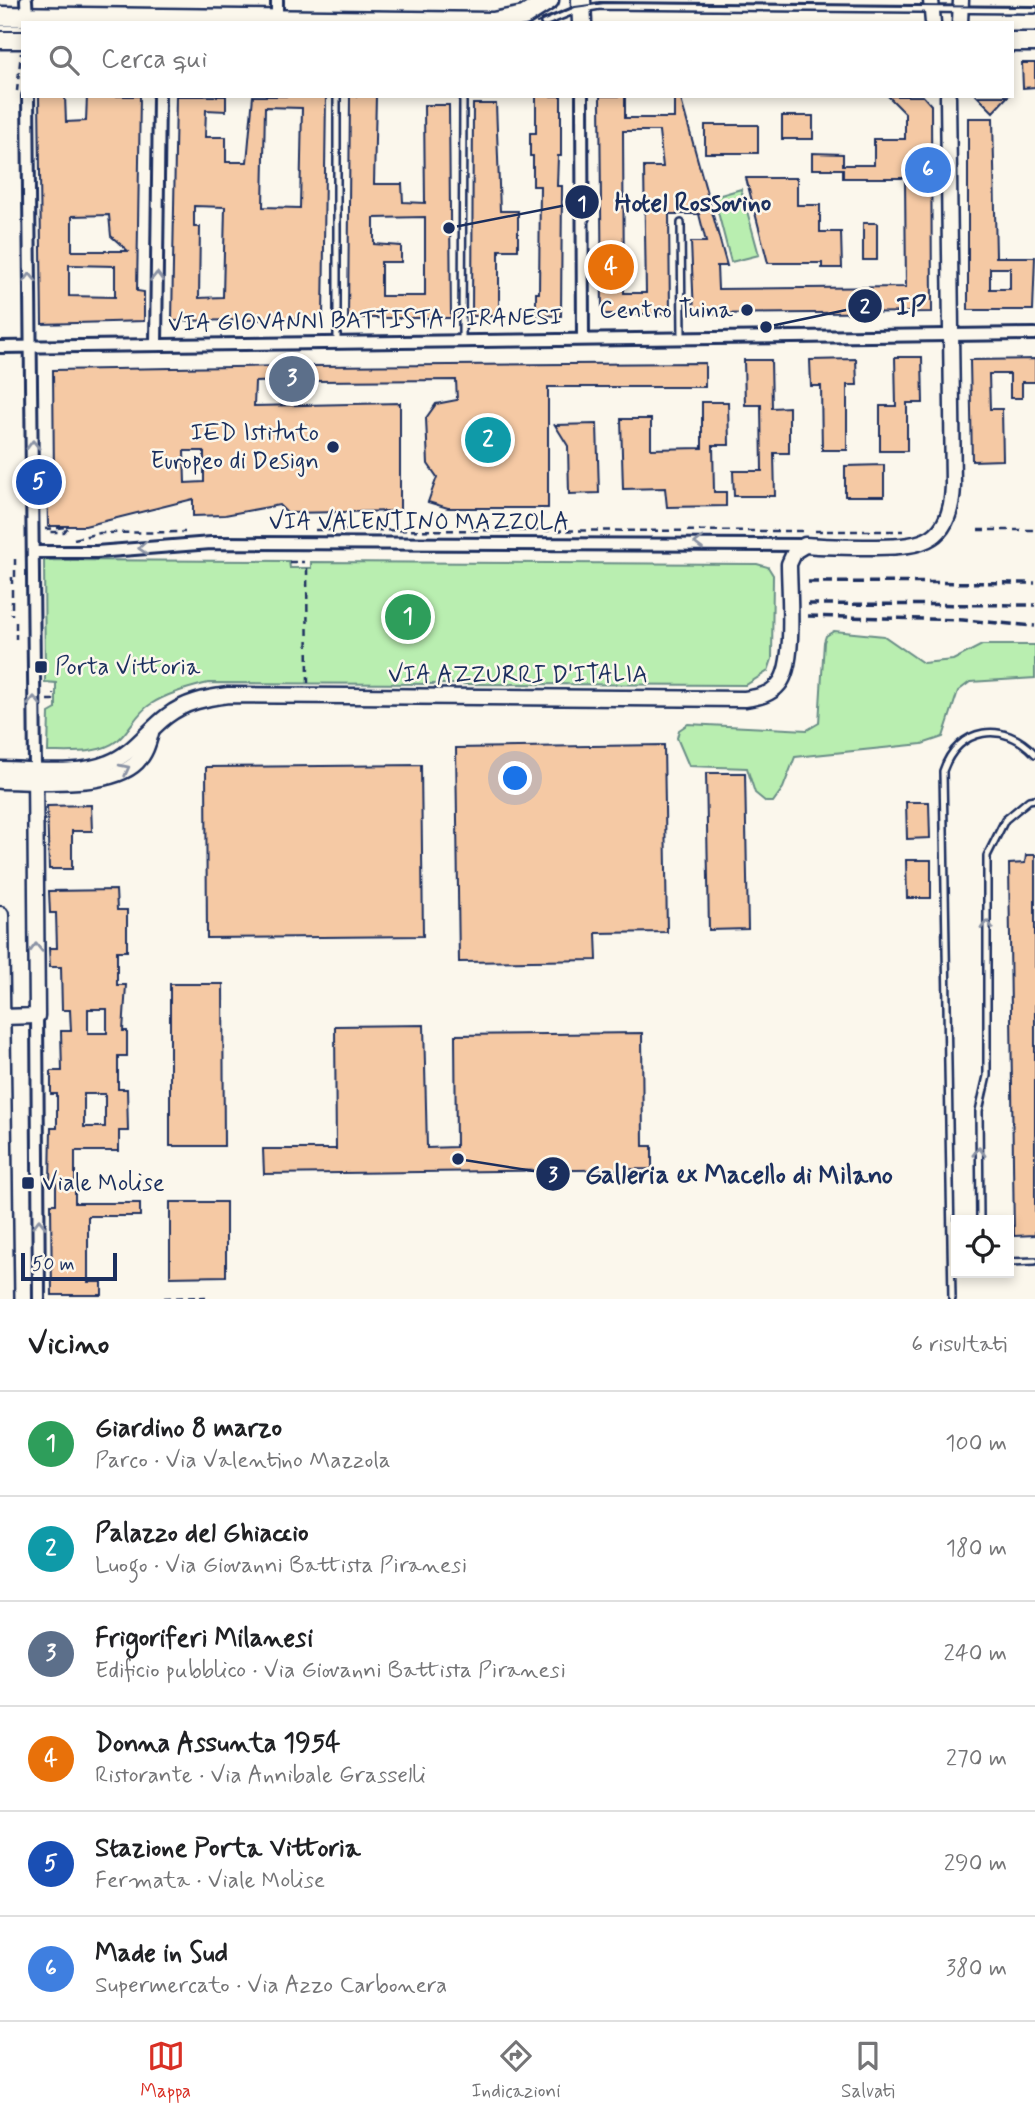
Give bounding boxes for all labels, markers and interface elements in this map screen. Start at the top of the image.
search box [21,21,1014,98]
icon: search [45,41,83,79]
text: Cerca qui [101,43,207,77]
pin: 6 [905,144,951,196]
callout: Hotel Rossovino [565,179,786,226]
text: Hotel Rossovino [615,187,772,221]
text: 1 [577,190,587,218]
pin: 4 [588,241,634,293]
one-way arrow [149,271,165,281]
one-way arrow [22,272,38,283]
callout: IP [847,282,940,329]
text: IP [896,291,926,325]
text: 2 [860,293,871,321]
place label: Centro Tuina [599,295,734,326]
street label: VIA GIOVANNI BATTISTA PIRANESI [168,302,562,340]
marker: Centro Tuina [739,302,755,318]
pin: 3 [269,353,315,405]
pin: 2 [465,414,511,466]
place label: IED Istituto Europeo di Design [150,418,319,477]
one-way arrow [25,439,40,450]
marker: IED Istituto Europeo di Design [325,439,341,455]
pin: 5 [16,456,62,508]
street label: VIA VALENTINO MAZZOLA [269,507,569,538]
one-way arrow [693,535,704,551]
one-way arrow [137,540,148,555]
pin: 1 [385,591,431,643]
place label: Porta Vittoria [55,652,201,683]
marker: Porta Vittoria [33,659,49,675]
street label: VIA AZZURRI D'ITALIA [388,660,648,691]
one-way arrow [26,695,42,706]
your location [498,761,532,795]
one-way arrow [118,763,131,777]
one-way arrow [980,920,995,931]
one-way arrow [28,942,44,953]
one-way arrow [971,1146,986,1157]
callout: Galleria ex Macello di Milano [535,1151,908,1198]
text: Galleria ex Macello di Milano [585,1159,893,1193]
text: 3 [548,1161,558,1189]
place label: Viale Molise [42,1168,165,1199]
marker: Viale Molise [20,1175,36,1191]
map controls [951,1215,1014,1278]
button: locate [951,1215,1014,1278]
one-way arrow [31,1219,46,1230]
scale bar [21,1250,117,1282]
text: 50 m [32,1252,75,1277]
text: Vicino [28,1325,109,1364]
text: 6 risultati [911,1330,1007,1360]
text: Giardino 8 marzo [95,1412,282,1446]
text: 1 [46,1429,56,1459]
text: 100 m [945,1429,1007,1459]
text: Parco · Via Valentino Mazzola [95,1446,391,1476]
text: Palazzo del Ghiaccio [95,1517,309,1551]
text: 2 [45,1534,57,1564]
text: 180 m [946,1534,1007,1564]
text: Luogo · Via Giovanni Battista Piranesi [95,1551,467,1581]
text: Frigoriferi Milanesi [95,1622,313,1656]
text: 3 [46,1639,56,1669]
text: 240 m [943,1639,1007,1669]
text: Edificio pubblico · Via Giovanni Battista Piranesi [95,1656,566,1686]
text: Donna Assunta 1954 [95,1727,340,1761]
text: 4 [44,1744,58,1774]
text: 270 m [946,1744,1007,1774]
text: Ristorante · Via Annibale Grasselli [95,1761,426,1791]
text: Stazione Porta Vittoria [95,1832,361,1866]
text: 5 [44,1849,58,1879]
text: 290 m [944,1849,1007,1879]
text: Fermata · Viale Molise [95,1866,325,1896]
text: Made in Sud [95,1937,228,1971]
text: 6 [45,1954,57,1984]
text: 380 m [946,1954,1007,1984]
text: Supermercato · Via Azzo Carbonera [95,1971,447,2001]
tab: Mappa [140,2037,191,2104]
tab: Indicazioni [472,2037,561,2104]
tab: Salvati [841,2037,895,2104]

